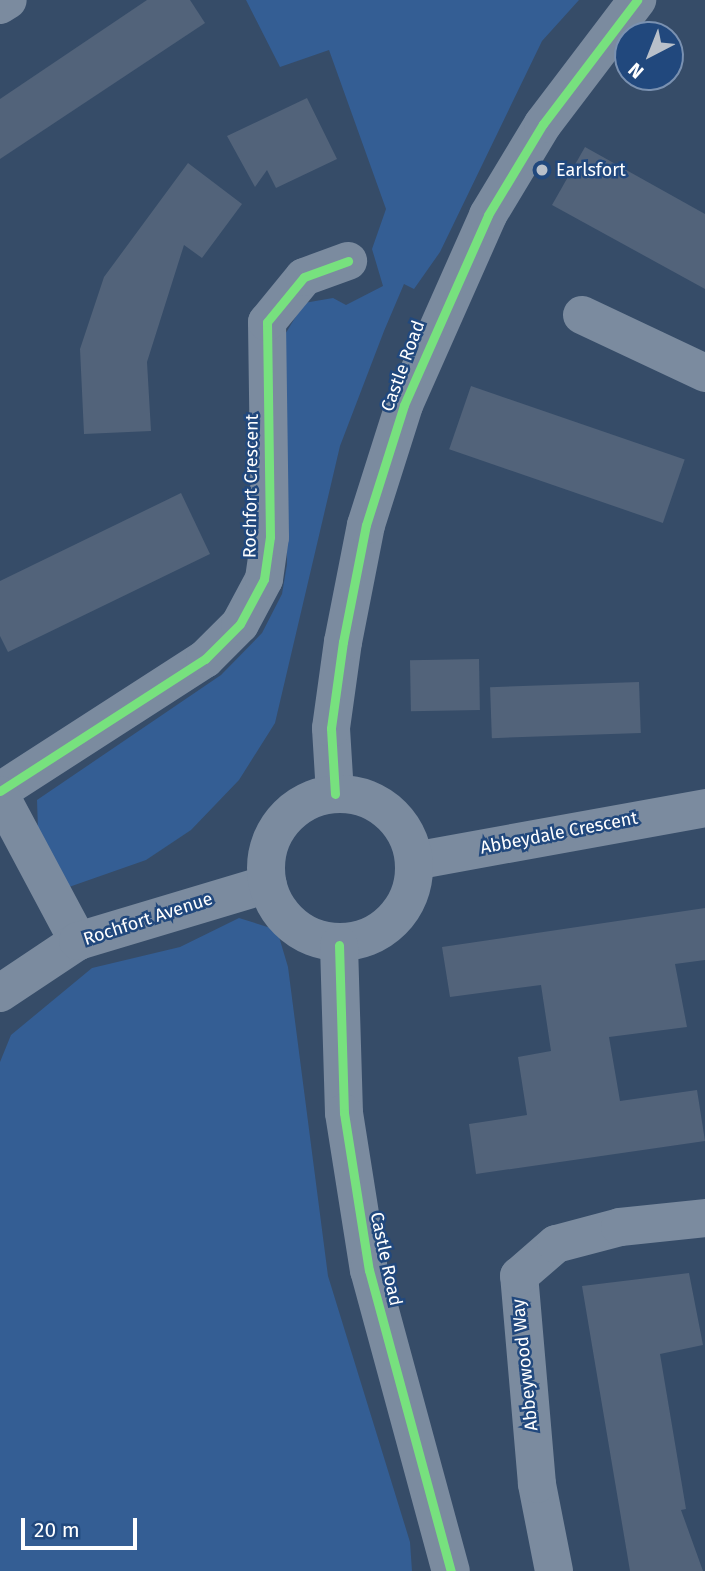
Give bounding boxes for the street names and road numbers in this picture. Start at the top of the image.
street label: Castle Road [377,317,429,415]
street label: Rochfort Crescent [239,414,263,558]
street label: Abbeydale Crescent [478,807,640,859]
street label: Rochfort Avenue [81,888,215,950]
street label: Castle Road [366,1210,406,1308]
street label: Abbeywood Way [507,1298,543,1432]

